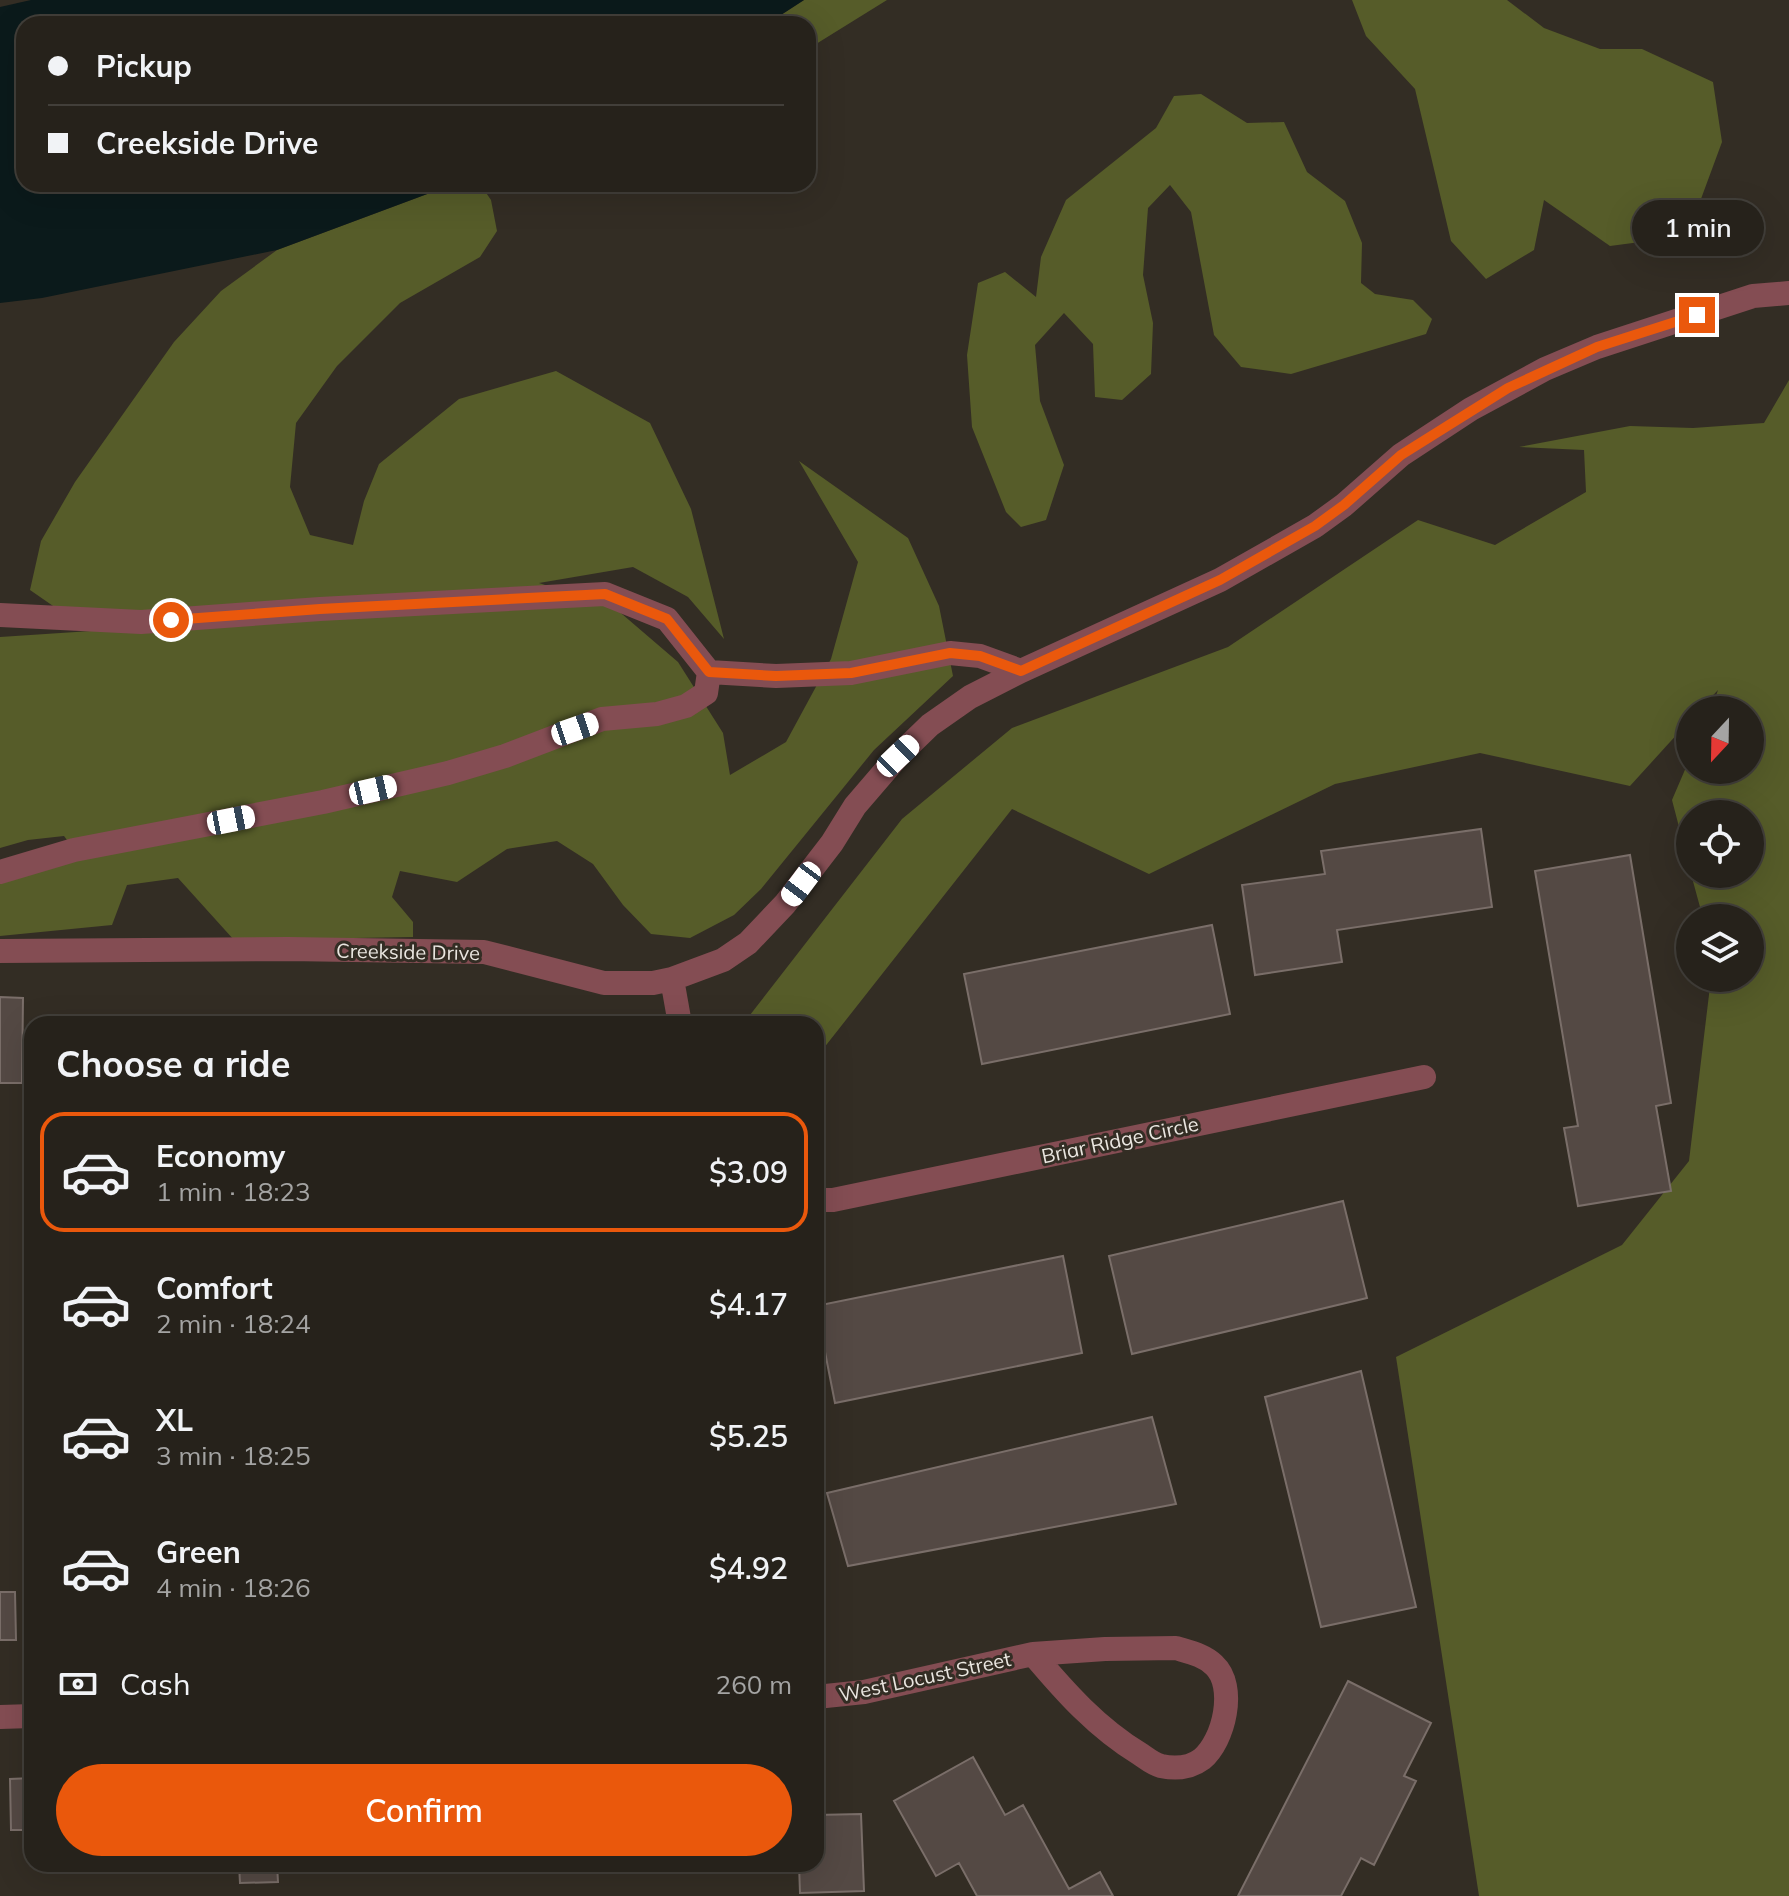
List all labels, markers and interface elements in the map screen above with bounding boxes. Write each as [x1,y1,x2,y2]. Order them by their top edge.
text: Pickup [96,47,192,85]
text: Creekside Drive [96,124,318,162]
callout: 1 min [1631,199,1763,255]
text: 1 min [1664,211,1732,244]
route end [1679,297,1715,333]
route start [153,602,189,638]
north arrow [1676,696,1764,784]
map controls [1676,696,1764,992]
car [548,710,602,748]
car [872,731,924,781]
car [347,773,399,807]
button: locate [1676,800,1764,888]
car [205,804,257,836]
car [777,858,825,910]
button: layers [1676,904,1764,992]
street label: Creekside Drive [336,938,480,965]
text: Choose a ride [56,1041,290,1086]
street label: Briar Ridge Circle [1039,1111,1201,1168]
icon: car [60,1136,132,1208]
text: Economy [156,1137,285,1175]
text: $3.09 [709,1153,788,1191]
text: 1 min · 18:23 [156,1175,311,1208]
icon: car [60,1268,132,1340]
text: Comfort [156,1269,273,1307]
text: $4.17 [709,1285,788,1323]
text: 2 min · 18:24 [156,1307,311,1340]
icon: car [60,1400,132,1472]
text: XL [156,1401,193,1439]
text: $5.25 [709,1417,788,1455]
text: 3 min · 18:25 [156,1439,311,1472]
icon: car [60,1532,132,1604]
text: Green [156,1533,241,1571]
text: $4.92 [709,1549,788,1587]
text: 4 min · 18:26 [156,1571,311,1604]
street label: West Locust Street [837,1646,1013,1707]
icon: cash [56,1662,100,1706]
text: Cash [120,1665,191,1703]
text: 260 m [716,1668,792,1701]
button: Confirm [56,1764,792,1856]

